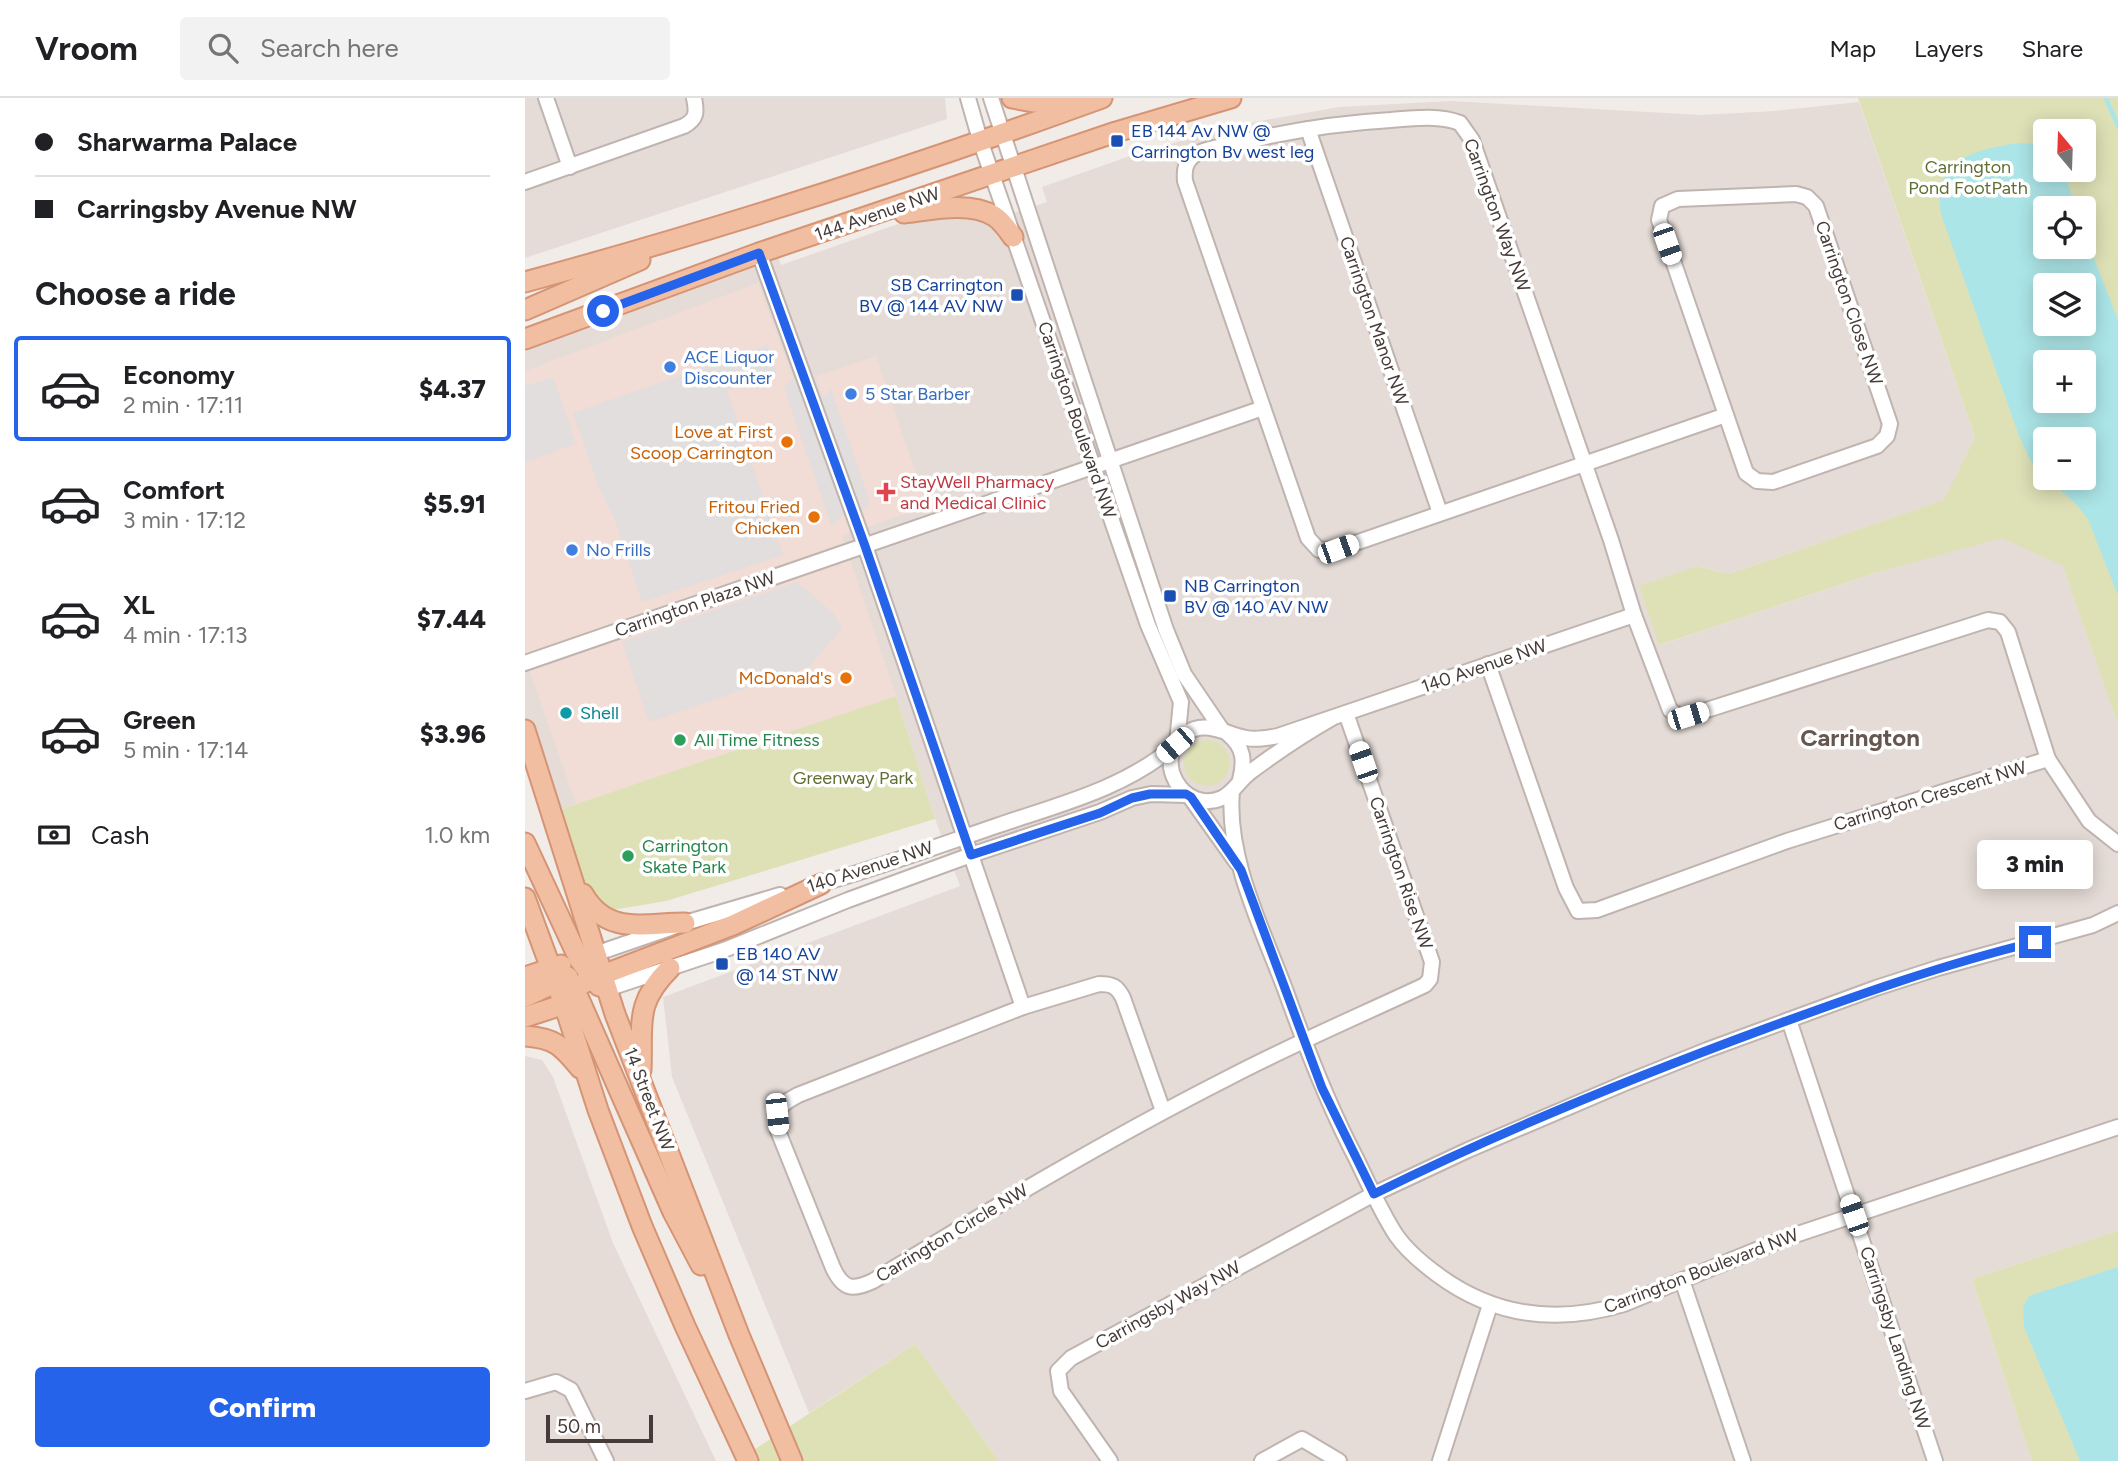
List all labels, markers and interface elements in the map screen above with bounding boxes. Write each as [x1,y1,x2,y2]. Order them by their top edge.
search box [180,17,670,80]
text: Vroom [35,29,138,68]
icon: search [204,29,242,67]
text: Search here [260,32,399,64]
text: Map [1829,34,1876,63]
text: Layers [1914,34,1983,63]
text: Share [2021,34,2083,63]
north arrow [2033,119,2097,182]
map controls [2033,119,2096,490]
place label: EB 144 Av NW @ Carrington Bv west leg [1131,120,1314,163]
text: Sharwarma Palace [77,126,297,158]
marker: EB 144 Av NW @ Carrington Bv west leg [1109,133,1125,149]
street label: Carrington Way NW [1459,135,1535,295]
park label: Carrington Pond FootPath [1908,156,2028,199]
street label: 144 Avenue NW [812,182,943,246]
text: Carringsby Avenue NW [77,193,357,225]
button: locate [2033,196,2096,259]
street label: Carrington Close NW [1811,218,1888,389]
car [1651,221,1684,267]
street label: Carrington Manor NW [1335,234,1414,409]
button: layers [2033,273,2096,336]
place label: SB Carrington BV @ 144 AV NW [859,274,1004,317]
text: Choose a ride [35,275,236,313]
marker: SB Carrington BV @ 144 AV NW [1009,287,1025,303]
route start [587,295,619,327]
street label: Carrington Boulevard NW [1033,319,1121,522]
place label: ACE Liquor Discounter [684,346,774,389]
button: + [2033,350,2096,413]
icon: car [39,357,102,420]
text: Economy [123,359,235,391]
marker: ACE Liquor Discounter [662,359,678,375]
text: $4.37 [419,373,486,405]
place label: 5 Star Barber [865,383,970,405]
marker: 5 Star Barber [843,386,859,402]
text: 2 min · 17:11 [123,391,243,419]
place label: Love at First Scoop Carrington [630,421,773,464]
button: − [2033,427,2096,490]
marker: Love at First Scoop Carrington [779,434,795,450]
place label: StayWell Pharmacy and Medical Clinic [900,471,1055,514]
icon: car [39,472,102,535]
text: Comfort [123,474,225,506]
marker: StayWell Pharmacy and Medical Clinic [878,484,894,500]
text: $5.91 [423,488,486,520]
place label: Fritou Fried Chicken [708,496,800,539]
text: 3 min · 17:12 [123,506,246,534]
marker: Fritou Fried Chicken [806,509,822,525]
car [1315,532,1362,566]
place label: No Frills [586,539,651,561]
marker: No Frills [564,542,580,558]
street label: Carrington Plaza NW [612,566,779,642]
place label: NB Carrington BV @ 140 AV NW [1184,575,1329,618]
icon: car [39,587,102,650]
marker: NB Carrington BV @ 140 AV NW [1162,588,1178,604]
text: XL [123,589,155,621]
text: $7.44 [417,603,486,635]
text: 4 min · 17:13 [123,621,248,649]
street label: 140 Avenue NW [1418,634,1550,698]
place label: McDonald's [738,667,832,689]
marker: McDonald's [838,670,854,686]
car [1665,700,1712,732]
icon: car [39,702,102,765]
place label: Shell [580,702,619,724]
text: Green [123,704,196,736]
marker: Shell [558,705,574,721]
text: $3.96 [420,718,486,750]
car [1153,723,1198,767]
district label: Carrington [1800,723,1920,752]
place label: All Time Fitness [694,729,820,751]
marker: All Time Fitness [672,732,688,748]
text: 5 min · 17:14 [123,736,248,764]
car [1347,739,1380,785]
street label: Carrington Crescent NW [1831,756,2030,836]
park label: Greenway Park [793,767,913,789]
street label: Carrington Rise NW [1365,794,1438,953]
icon: cash [35,816,73,854]
text: Cash [91,819,150,851]
text: 1.0 km [425,821,490,849]
place label: Carrington Skate Park [642,835,728,878]
street label: 140 Avenue NW [804,836,936,898]
callout: 3 min [1977,840,2093,890]
marker: Carrington Skate Park [620,848,636,864]
text: 3 min [2006,850,2064,878]
route end [2019,926,2051,958]
place label: EB 140 AV @ 14 ST NW [736,943,839,986]
marker: EB 140 AV @ 14 ST NW [714,956,730,972]
street label: 14 Street NW [619,1044,679,1155]
car [765,1092,790,1136]
street label: Carrington Circle NW [872,1179,1033,1287]
car [1838,1192,1871,1238]
street label: Carrington Boulevard NW [1601,1223,1802,1318]
street label: Carringsby Landing NW [1855,1244,1935,1433]
street label: Carringsby Way NW [1092,1256,1245,1354]
button: Confirm [35,1367,490,1447]
scale bar [546,1412,653,1444]
text: 50 m [557,1415,601,1438]

